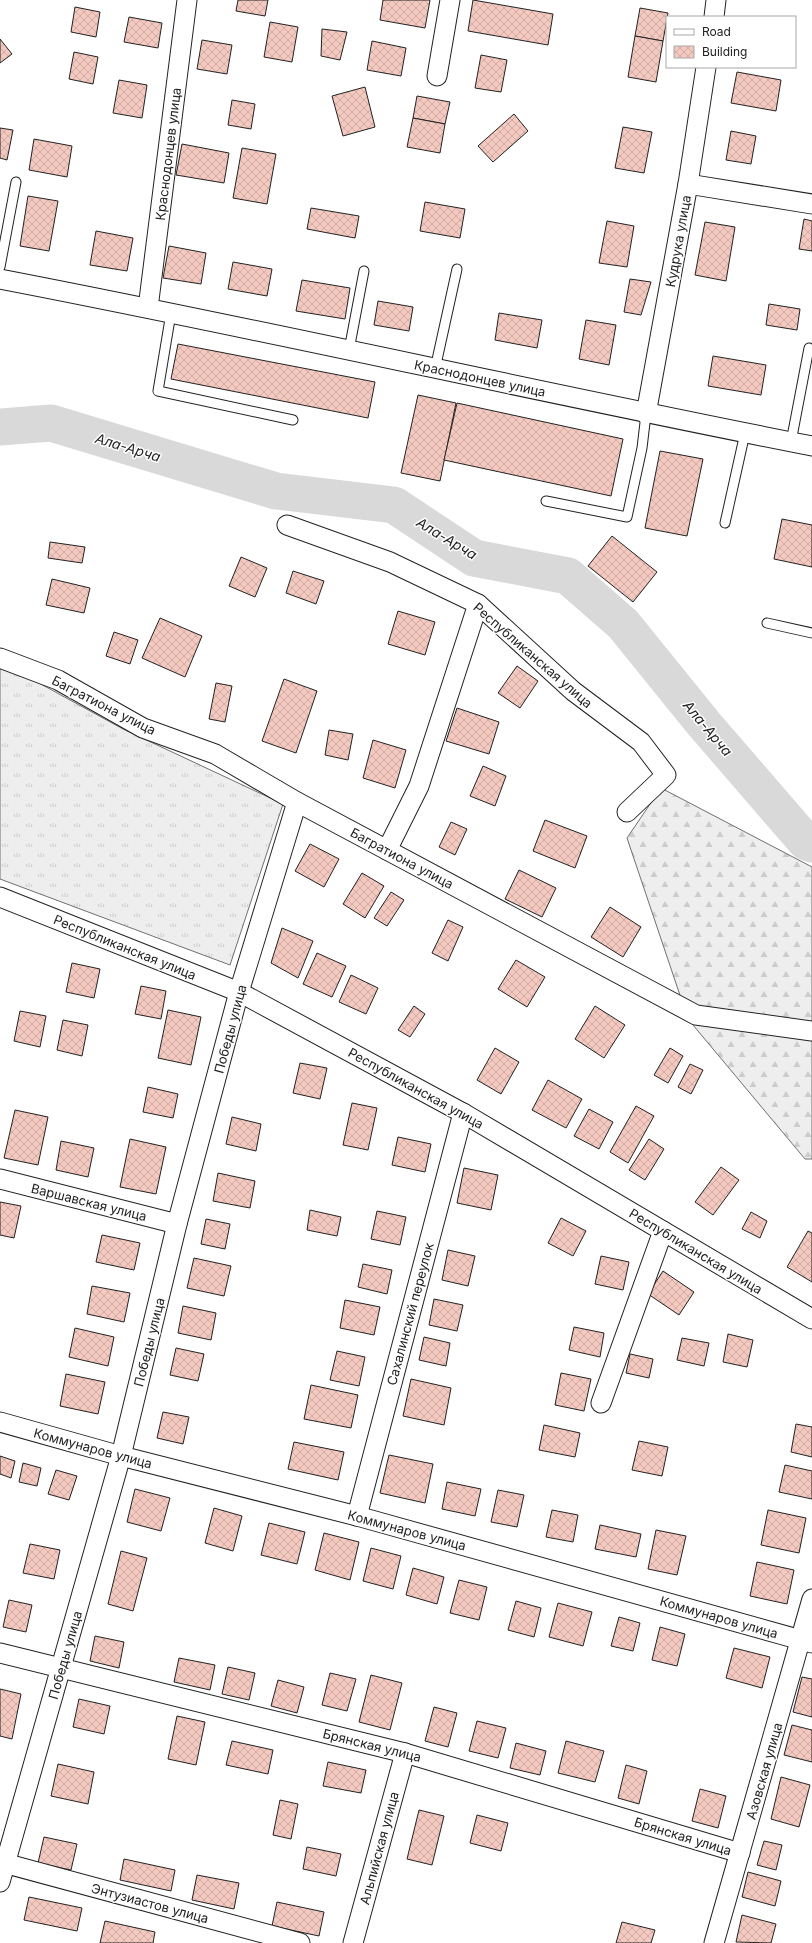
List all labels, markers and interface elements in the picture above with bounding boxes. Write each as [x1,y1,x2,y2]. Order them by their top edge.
legend [666,16,796,68]
text: Road [702,24,731,39]
text: Building [702,44,747,59]
street label: Краснодонцев улица [152,87,184,221]
street label: Кудрука улица [662,194,694,288]
street label: Краснодонцев улица [413,356,547,400]
water label: Ала-Арча [92,429,163,465]
water label: Ала-Арча [413,513,481,563]
street label: Республиканская улица [470,599,596,711]
street label: Багратиона улица [49,672,159,738]
water label: Ала-Арча [679,696,736,760]
street label: Багратиона улица [348,824,456,892]
street label: Республиканская улица [51,911,199,983]
street label: Победы улица [210,983,250,1075]
street label: Республиканская улица [345,1044,487,1132]
street label: Варшавская улица [29,1180,149,1224]
street label: Республиканская улица [627,1205,765,1297]
street label: Сахалинский переулок [383,1241,437,1387]
street label: Победы улица [130,1296,168,1388]
street label: Коммунаров улица [32,1424,154,1472]
street label: Коммунаров улица [346,1506,468,1554]
street label: Коммунаров улица [658,1592,780,1642]
street label: Победы улица [45,1609,85,1701]
street label: Азовская улица [743,1721,785,1821]
street label: Брянская улица [321,1725,423,1765]
street label: Альпийская улица [356,1790,402,1906]
street label: Брянская улица [632,1814,734,1858]
street label: Энтузиастов улица [90,1880,210,1926]

